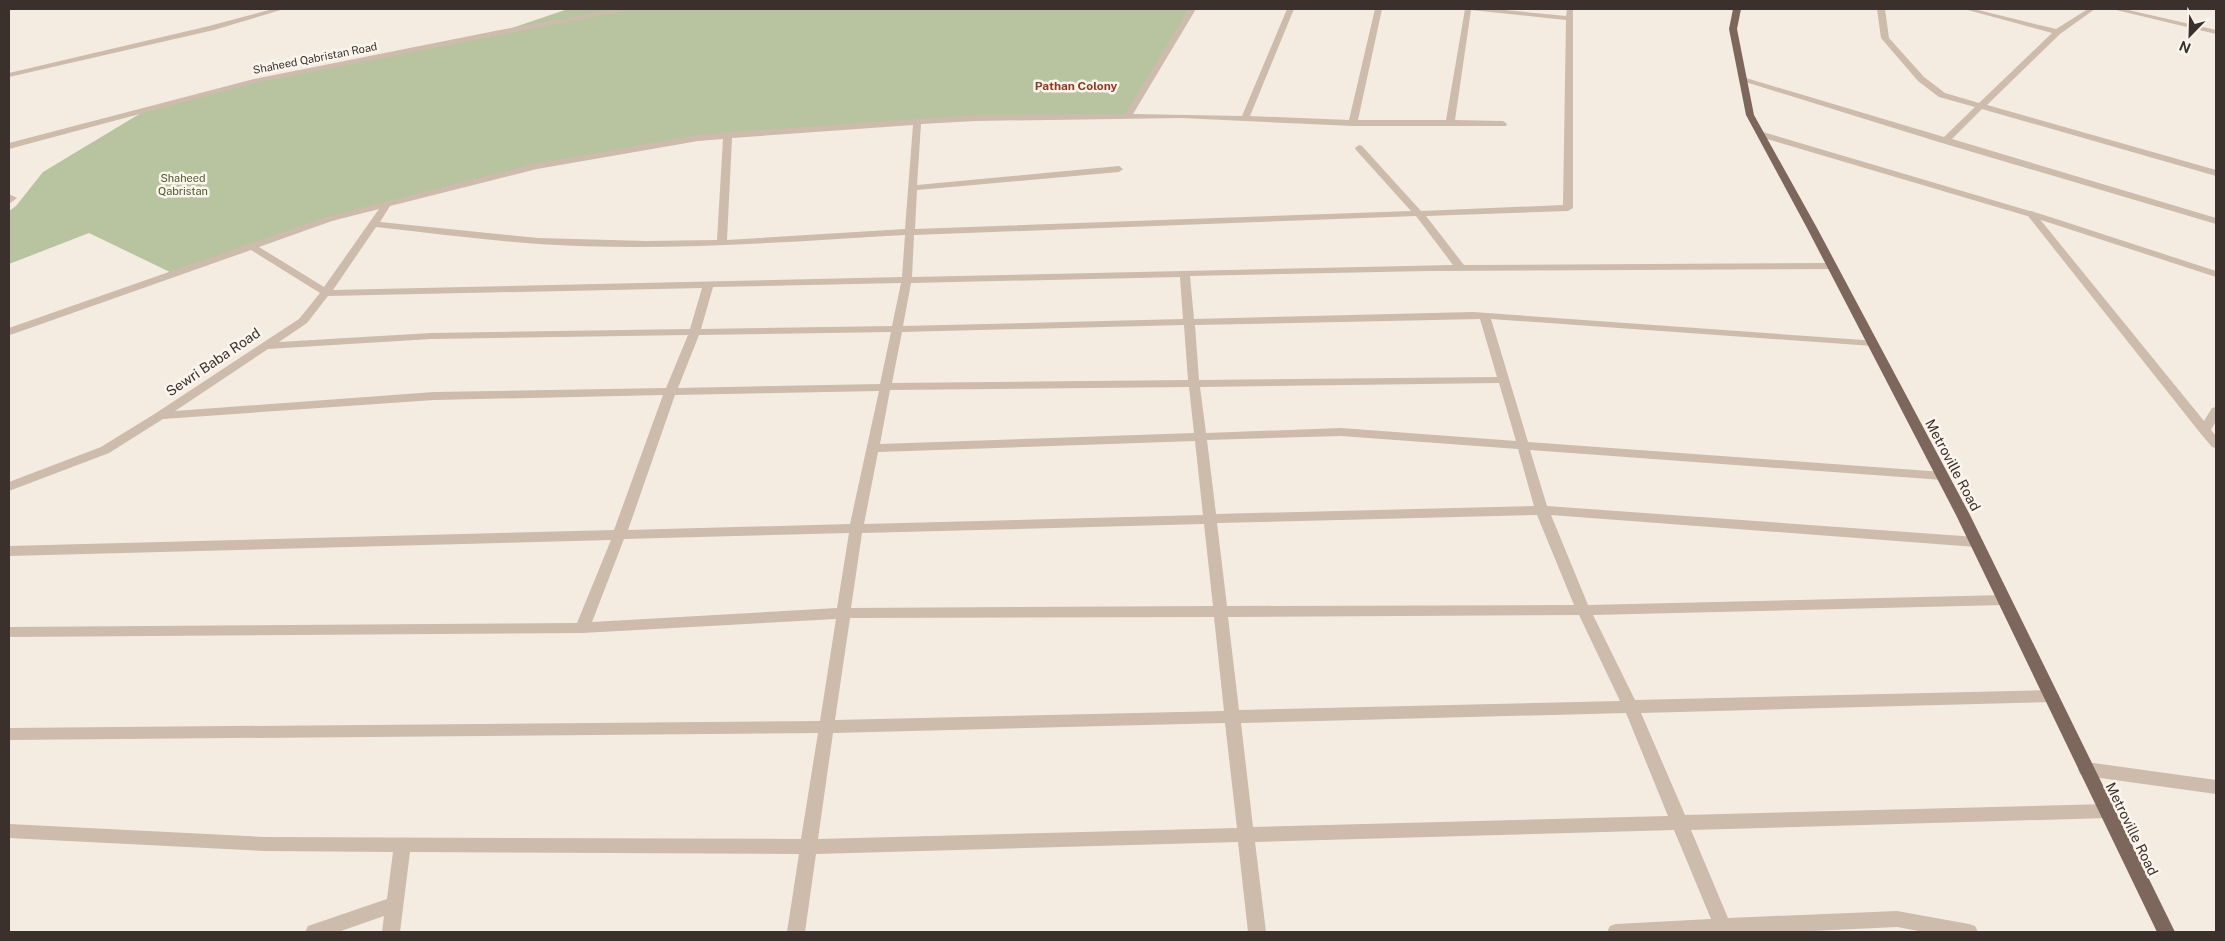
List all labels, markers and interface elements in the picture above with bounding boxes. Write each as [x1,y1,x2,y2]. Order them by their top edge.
north arrow [2165,10,2215,60]
text: N [2177,37,2193,56]
street label: Shaheed Qabristan Road [252,40,378,76]
district label: Pathan Colony [1035,79,1118,93]
park label: Shaheed Qabristan [158,172,208,197]
street label: Sewri Baba Road [163,325,263,399]
street label: Metroville Road [1922,416,1984,514]
street label: Metroville Road [2103,780,2161,878]

